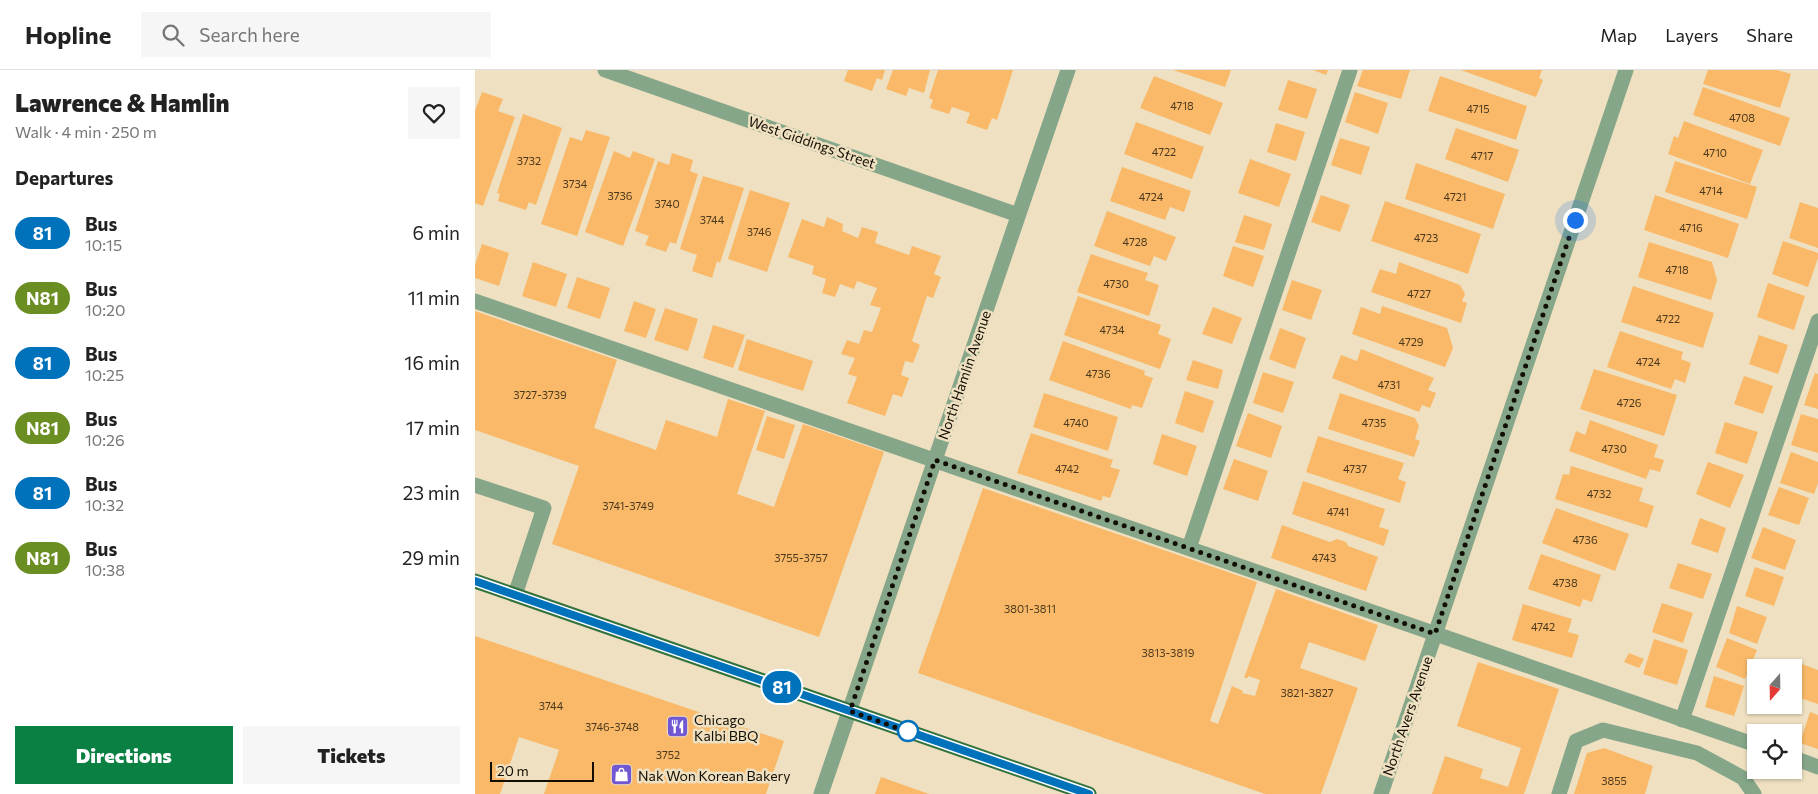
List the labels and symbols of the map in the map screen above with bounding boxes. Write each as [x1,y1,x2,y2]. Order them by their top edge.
house number: 4718 [1170,99,1194,112]
house number: 4715 [1466,102,1490,115]
house number: 4708 [1729,111,1755,124]
street label: West Giddings Street [746,112,878,172]
house number: 4722 [1152,145,1176,158]
house number: 4710 [1703,146,1727,159]
house number: 4717 [1471,149,1494,162]
house number: 3732 [517,154,541,167]
house number: 3734 [563,177,588,190]
house number: 4714 [1699,184,1723,197]
house number: 3736 [608,189,633,202]
house number: 4724 [1139,190,1164,203]
house number: 4721 [1444,190,1467,203]
house number: 3740 [654,197,680,210]
your location [1563,208,1588,233]
house number: 3744 [700,213,725,226]
house number: 4716 [1679,221,1703,234]
house number: 3746 [747,225,772,238]
house number: 4723 [1414,231,1438,244]
house number: 4728 [1123,235,1148,248]
house number: 4718 [1665,263,1689,276]
house number: 4730 [1103,277,1129,290]
house number: 4727 [1407,287,1431,300]
street label: North Hamlin Avenue [934,308,994,442]
house number: 4722 [1656,312,1680,325]
house number: 4734 [1099,323,1125,336]
house number: 4729 [1399,335,1424,348]
house number: 4724 [1636,355,1661,368]
house number: 4736 [1085,367,1111,380]
house number: 4731 [1377,378,1401,391]
house number: 3727-3739 [513,388,567,401]
house number: 4726 [1617,396,1642,409]
house number: 4740 [1063,416,1089,429]
house number: 4735 [1362,416,1386,429]
house number: 4730 [1601,442,1627,455]
house number: 4742 [1055,462,1079,475]
house number: 4737 [1343,462,1367,475]
house number: 4732 [1587,487,1611,500]
house number: 3741-3749 [602,499,654,512]
house number: 4741 [1327,505,1349,518]
house number: 4736 [1572,533,1598,546]
house number: 3755-3757 [774,551,828,564]
house number: 4743 [1312,551,1336,564]
house number: 4738 [1552,576,1578,589]
house number: 3801-3811 [1004,602,1056,615]
house number: 4742 [1531,620,1555,633]
house number: 3813-3819 [1142,646,1195,659]
street label: North Avers Avenue [1379,654,1435,778]
north arrow [1747,659,1803,714]
line badge: 81 [759,671,805,703]
house number: 3821-3827 [1280,686,1334,699]
house number: 3744 [539,699,564,712]
place label: Chicago Kalbi BBQ [694,711,758,744]
restaurant icon: Chicago Kalbi BBQ [666,715,690,739]
house number: 3746-3748 [585,720,639,733]
unlabelled marker [897,720,919,742]
house number: 3752 [656,748,680,761]
scale bar [490,759,594,782]
shop icon: Nak Won Korean Bakery [610,763,634,787]
place label: Nak Won Korean Bakery [638,767,790,784]
house number: 3855 [1601,774,1627,787]

